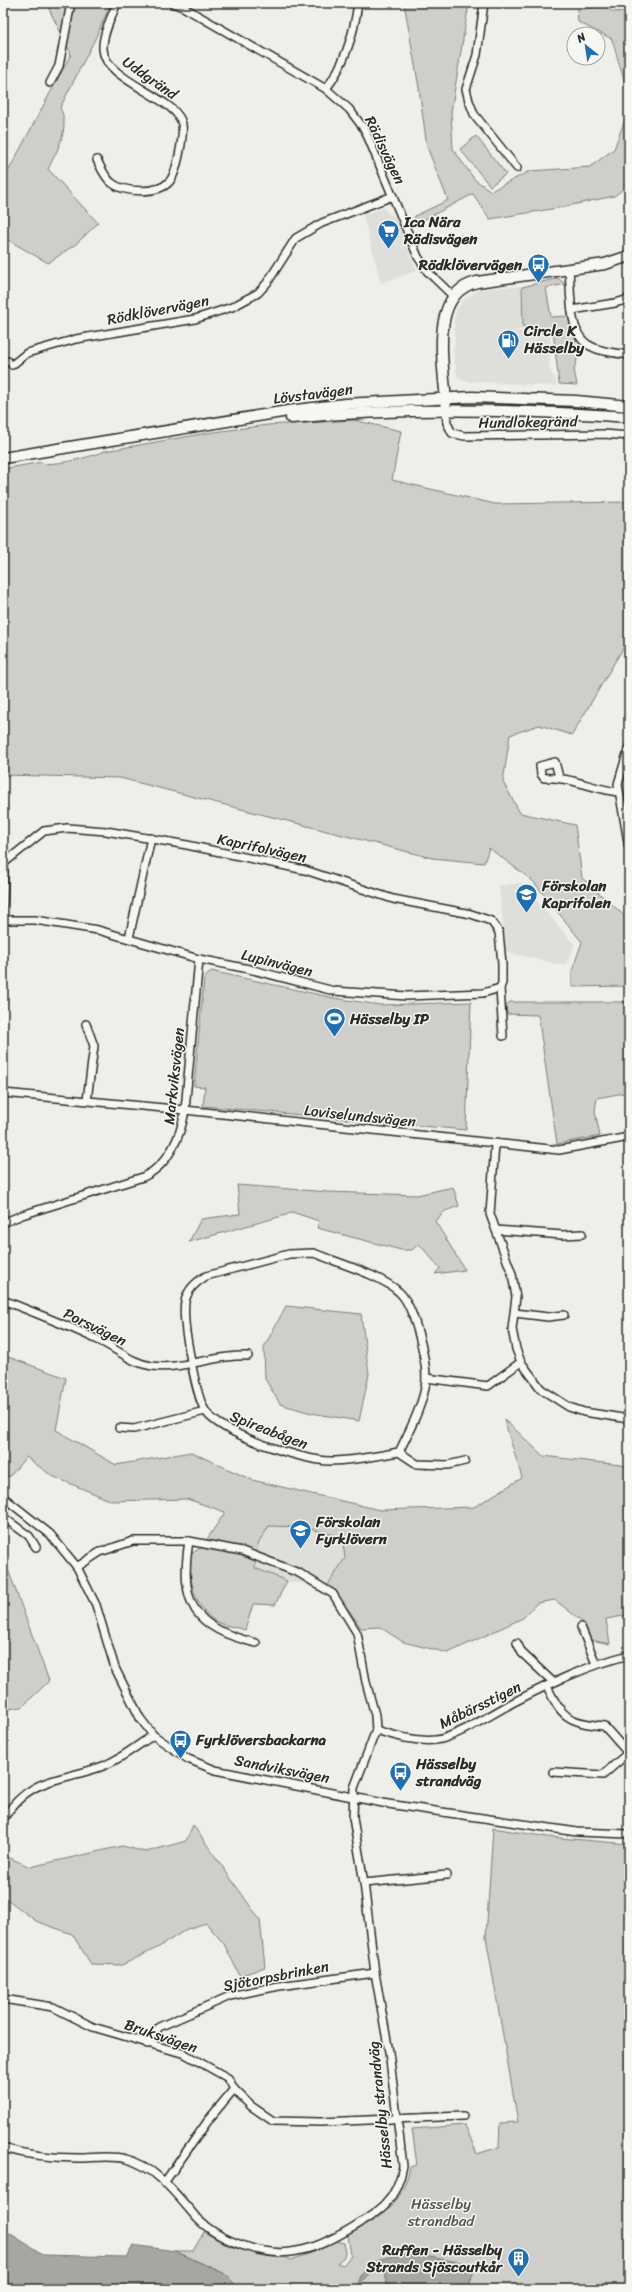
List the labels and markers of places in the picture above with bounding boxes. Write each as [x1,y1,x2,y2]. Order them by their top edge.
place label: Ica Nära Rädisvägen [403,209,478,252]
supermarket icon: Ica Nära Rädisvägen [376,218,402,251]
place label: Rödklövervägen [418,252,523,278]
bus stop icon: Rödklövervägen [525,252,551,285]
place label: Circle K Hässelby [523,318,585,361]
fuel station icon: Circle K Hässelby [496,327,522,360]
place label: Förskolan Kaprifolen [541,873,612,916]
school or university icon: Förskolan Kaprifolen [513,882,539,915]
sports icon: Hässelby IP [321,1006,347,1039]
place label: Hässelby IP [349,1006,430,1032]
place label: Förskolan Fyrklövern [315,1509,388,1552]
school or university icon: Förskolan Fyrklövern [287,1518,313,1551]
bus stop icon: Fyrklöversbackarna [168,1727,194,1760]
place label: Fyrklöversbackarna [195,1727,327,1753]
place label: Hässelby strandväg [415,1751,482,1794]
bus stop icon: Hässelby strandväg [387,1760,413,1793]
place label: Ruffen - Hässelby Strands Sjöscoutkår [365,2237,504,2280]
building icon: Ruffen - Hässelby Strands Sjöscoutkår [505,2246,531,2279]

